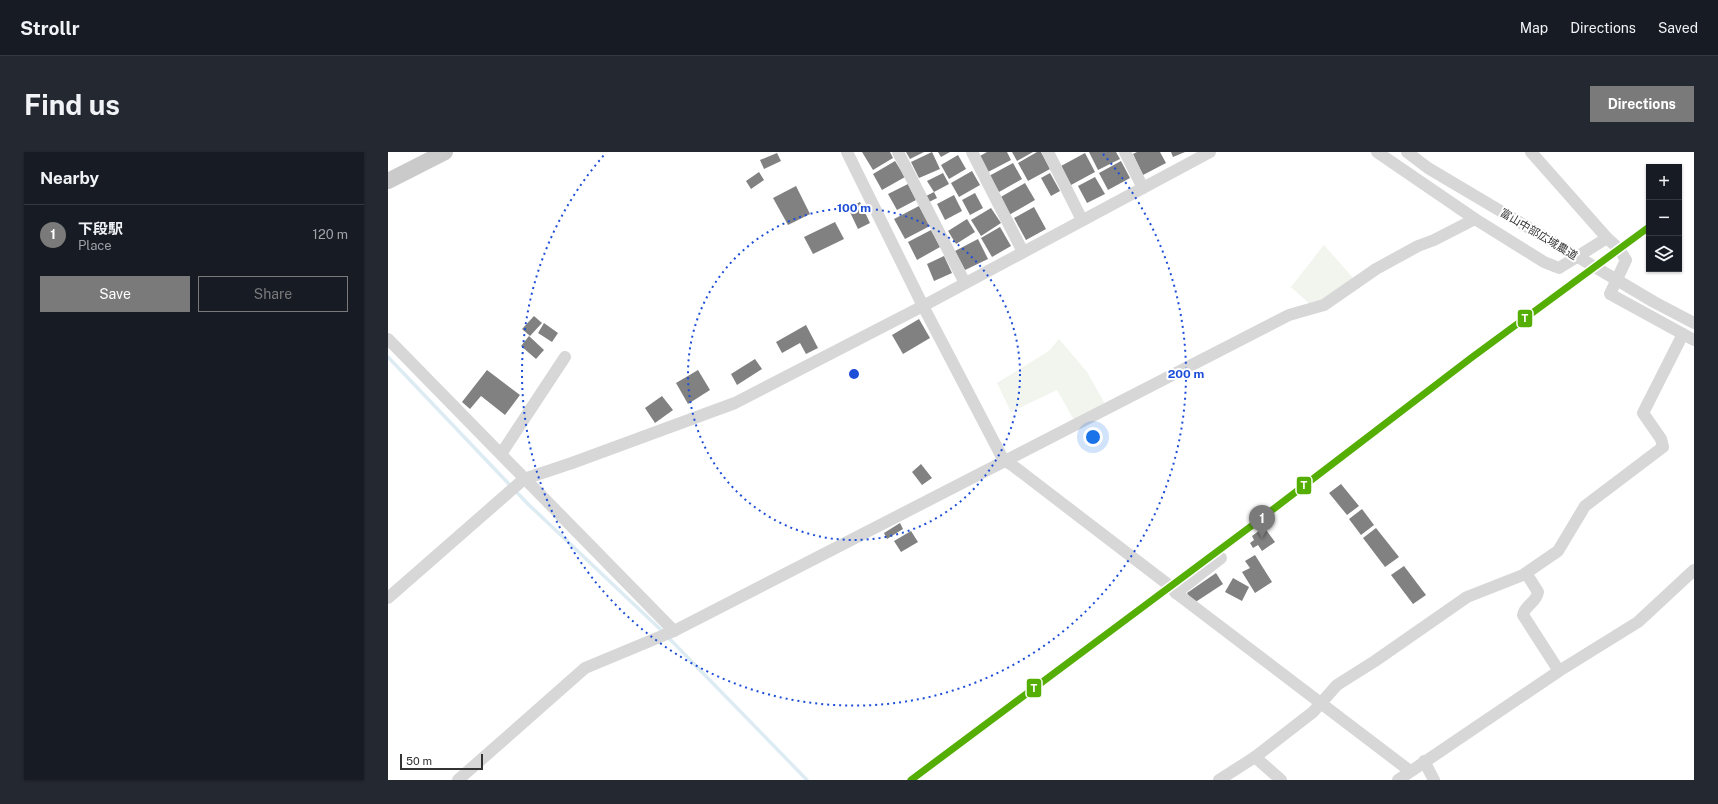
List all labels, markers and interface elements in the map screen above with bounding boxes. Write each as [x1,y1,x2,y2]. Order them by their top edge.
text: Strollr [20,17,79,39]
text: Map [1520,20,1548,36]
text: Directions [1570,20,1636,36]
text: Saved [1658,20,1698,36]
button: Directions [1590,86,1694,122]
text: Find us [24,88,120,121]
map controls [1646,164,1682,272]
button: + [1646,164,1682,200]
text: Nearby [40,168,99,188]
button: − [1646,200,1682,236]
text: 100 m [837,201,871,215]
street label: 富山中部広域農道 [1498,206,1580,262]
text: 下段駅 [78,220,123,237]
text: 1 [50,227,56,242]
text: 120 m [313,227,348,242]
button: layers [1646,236,1682,272]
text: Place [78,238,112,253]
button: Save [40,276,190,312]
button: Share [198,276,348,312]
line badge: T [1517,309,1533,328]
text: T [1522,312,1529,324]
centre of rings [847,367,861,381]
text: 200 m [1168,367,1204,381]
your location [1083,427,1103,447]
line badge: T [1296,476,1312,495]
text: T [1301,479,1308,491]
pin: 1 [1249,505,1275,538]
line badge: T [1026,678,1042,698]
text: T [1031,682,1038,694]
scale bar [400,752,483,771]
text: 50 m [406,755,432,767]

